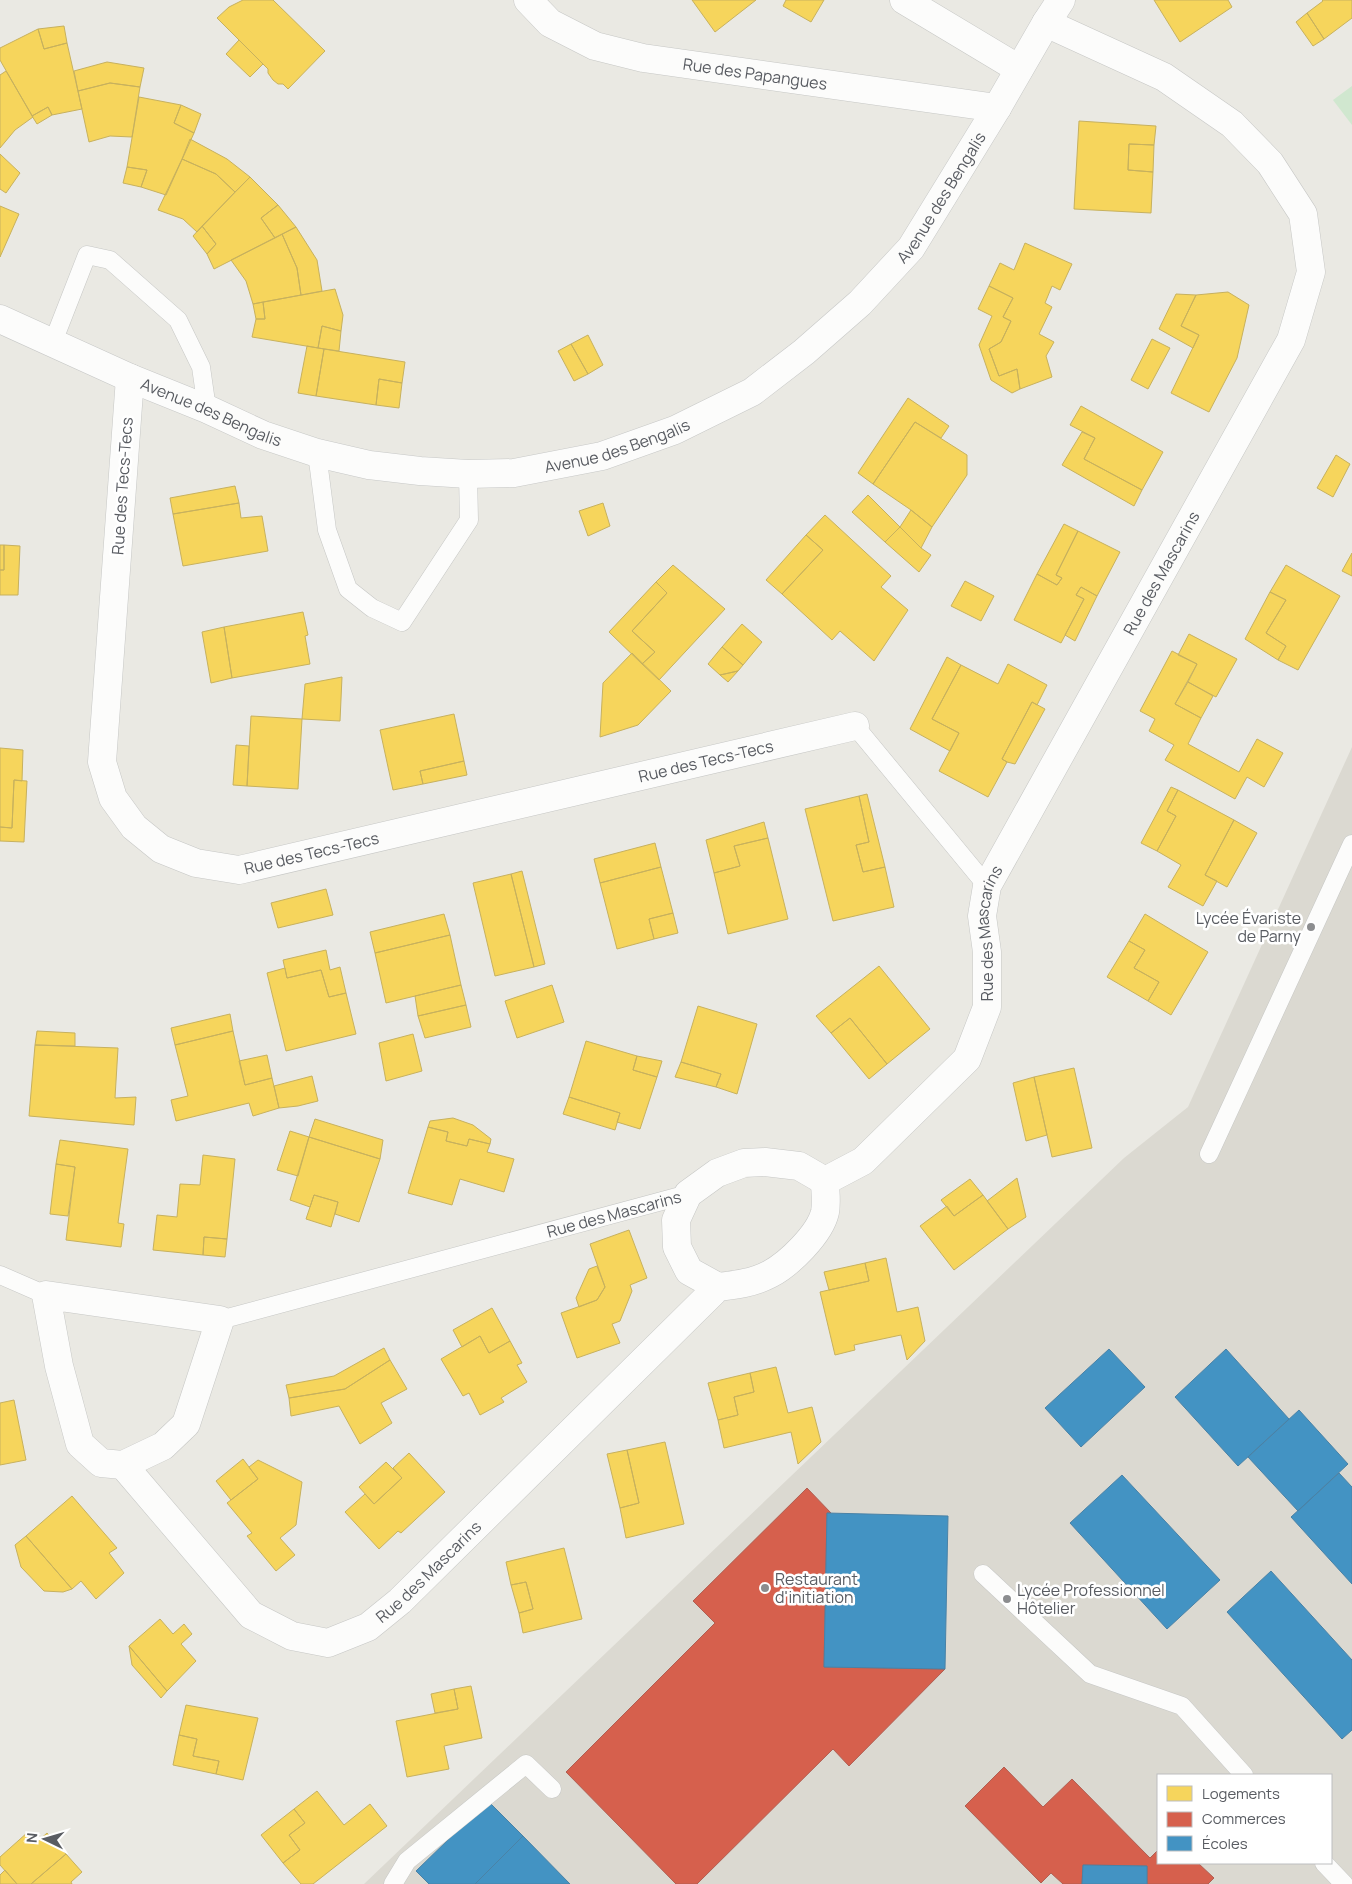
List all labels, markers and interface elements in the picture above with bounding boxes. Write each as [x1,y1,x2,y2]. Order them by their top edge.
street label: Rue des Papangues [681,53,829,95]
street label: Avenue des Bengalis [891,128,991,268]
street label: Avenue des Bengalis [138,373,285,451]
street label: Avenue des Bengalis [542,413,694,478]
street label: Rue des Tecs-Tecs [106,417,138,555]
street label: Rue des Mascarins [1118,507,1205,639]
street label: Rue des Tecs-Tecs [636,734,775,787]
street label: Rue des Tecs-Tecs [242,827,381,879]
street label: Rue des Mascarins [971,861,1008,1001]
place label: Lycée Évariste de Parny [1196,907,1302,947]
marker: Lycée Évariste de Parny [1305,921,1317,933]
street label: Rue des Mascarins [544,1185,684,1243]
street label: Rue des Mascarins [371,1516,486,1628]
place label: Restaurant d'initiation [775,1568,858,1608]
place label: Lycée Professionnel Hôtelier [1017,1579,1165,1619]
marker: Restaurant d'initiation [759,1582,771,1594]
marker: Lycée Professionnel Hôtelier [1001,1593,1013,1605]
legend [1157,1774,1332,1864]
text: Logements [1202,1783,1280,1804]
text: Commerces [1202,1808,1286,1829]
north arrow [20,1814,70,1864]
text: N [22,1832,41,1844]
text: Écoles [1202,1833,1248,1854]

